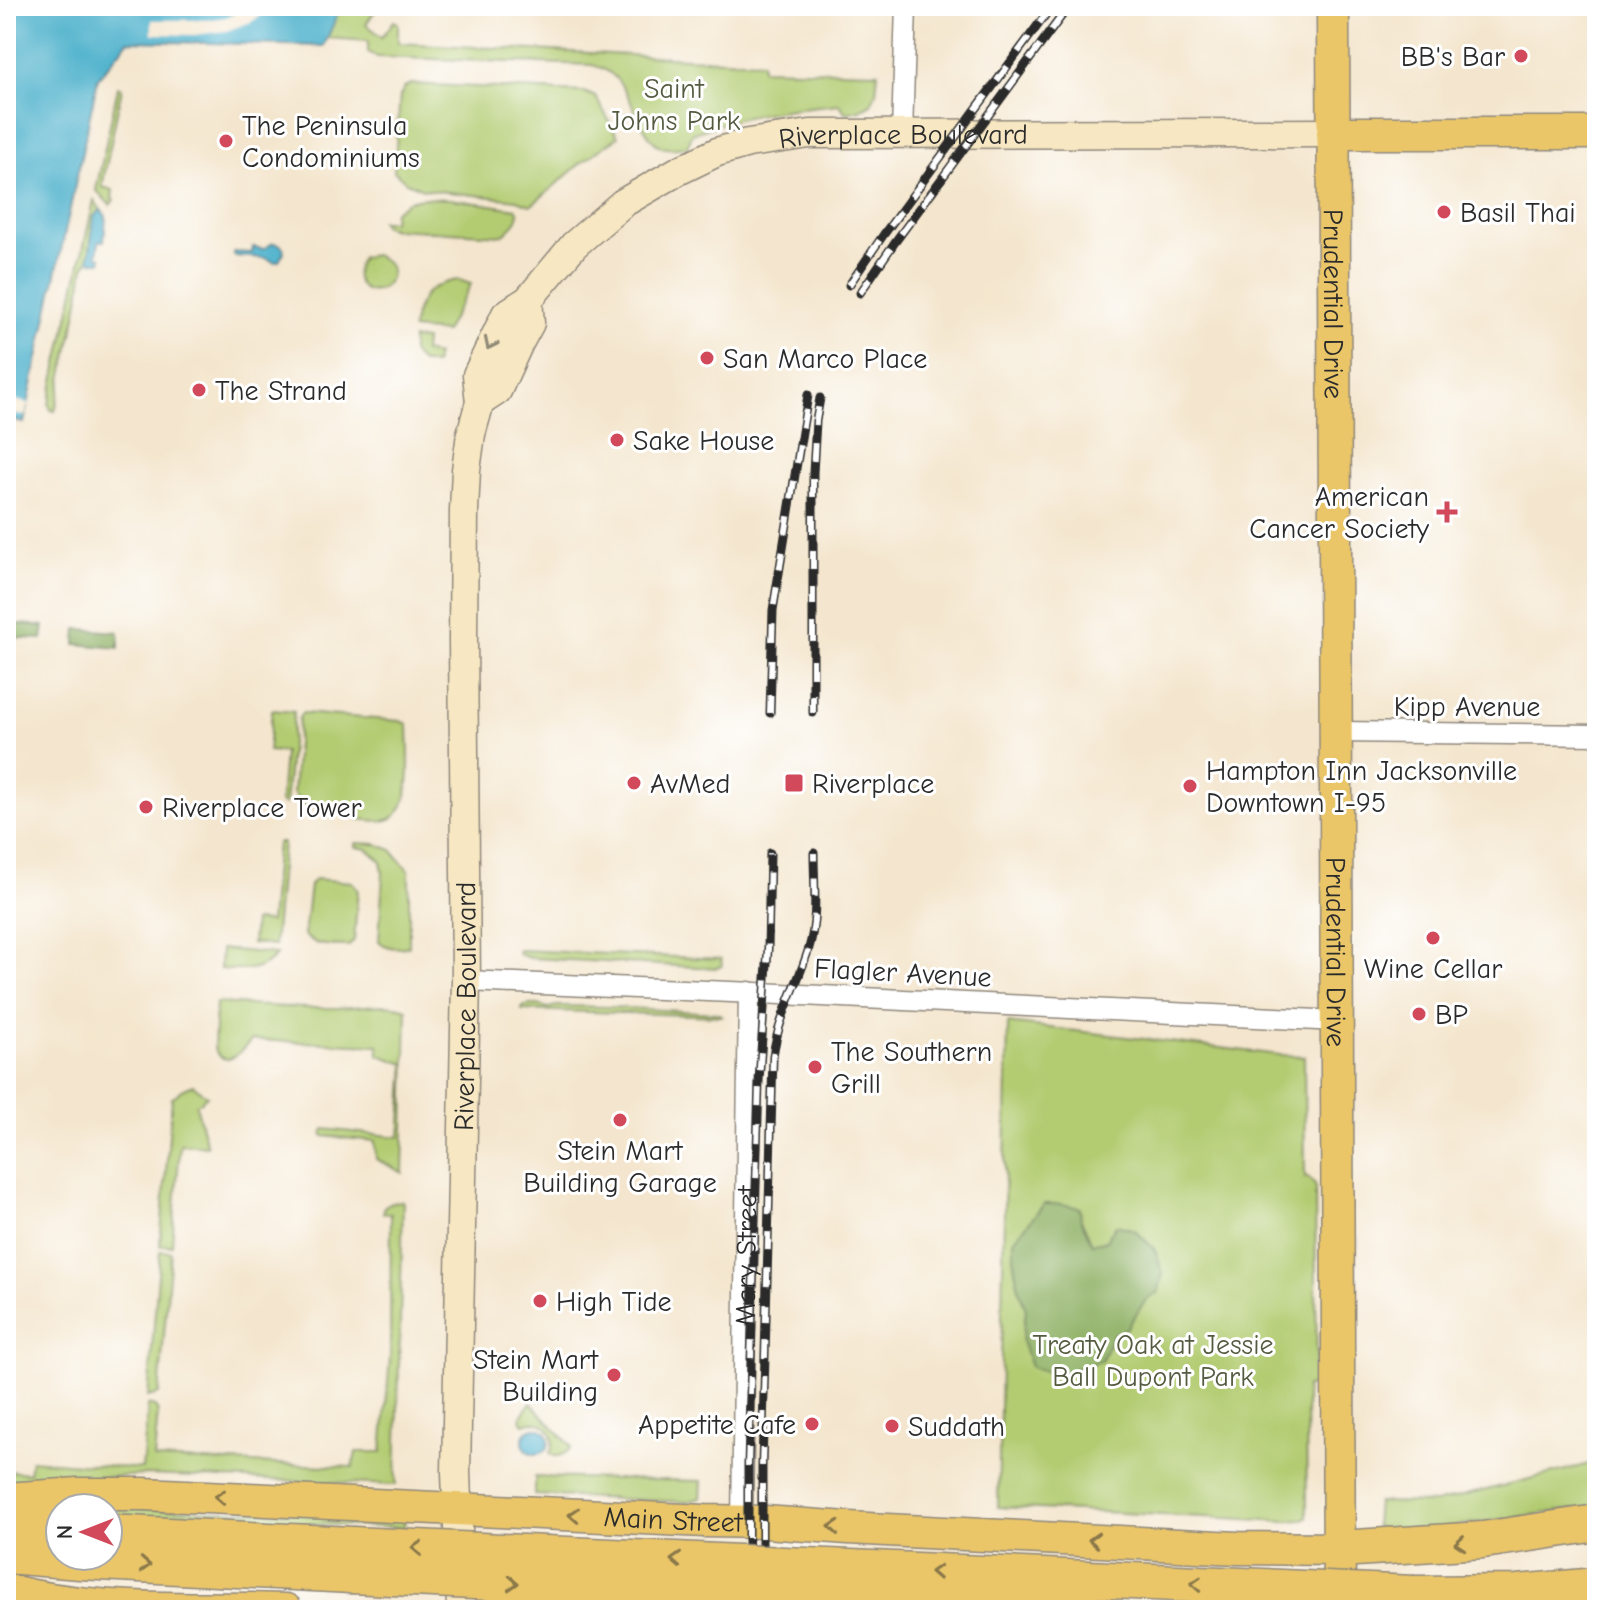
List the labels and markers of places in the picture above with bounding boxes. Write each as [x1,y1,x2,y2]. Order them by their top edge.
place label: BB's Bar [1401,41,1505,73]
marker: BB's Bar [1512,47,1530,65]
place label: The Peninsula Condominiums [242,110,420,174]
marker: The Peninsula Condominiums [217,132,235,150]
place label: Basil Thai [1460,197,1576,229]
marker: Basil Thai [1435,203,1453,221]
place label: San Marco Place [723,343,927,375]
marker: San Marco Place [698,349,716,367]
place label: The Strand [215,375,347,407]
marker: The Strand [190,381,208,399]
place label: Sake House [633,425,774,457]
marker: Sake House [608,431,626,449]
place label: American Cancer Society [1249,481,1429,545]
marker: American Cancer Society [1436,501,1458,523]
place label: Hampton Inn Jacksonville Downtown I-95 [1206,755,1517,819]
place label: AvMed [650,768,730,800]
place label: Riverplace [812,768,934,800]
marker: Riverplace [783,772,805,794]
marker: AvMed [625,774,643,792]
marker: Hampton Inn Jacksonville Downtown I-95 [1181,777,1199,795]
place label: Riverplace Tower [162,792,362,824]
marker: Riverplace Tower [137,798,155,816]
marker: Wine Cellar [1424,929,1442,947]
place label: Wine Cellar [1364,953,1502,985]
place label: BP [1435,999,1468,1031]
marker: BP [1410,1005,1428,1023]
place label: The Southern Grill [831,1036,992,1100]
marker: The Southern Grill [806,1058,824,1076]
marker: Stein Mart Building Garage [611,1111,629,1129]
place label: Stein Mart Building Garage [523,1135,717,1199]
place label: High Tide [556,1286,672,1318]
marker: High Tide [531,1292,549,1310]
place label: Stein Mart Building [473,1344,599,1408]
marker: Stein Mart Building [605,1366,623,1384]
place label: Appetite Cafe [638,1409,796,1441]
place label: Suddath [908,1411,1005,1443]
marker: Appetite Cafe [803,1415,821,1433]
marker: Suddath [883,1417,901,1435]

